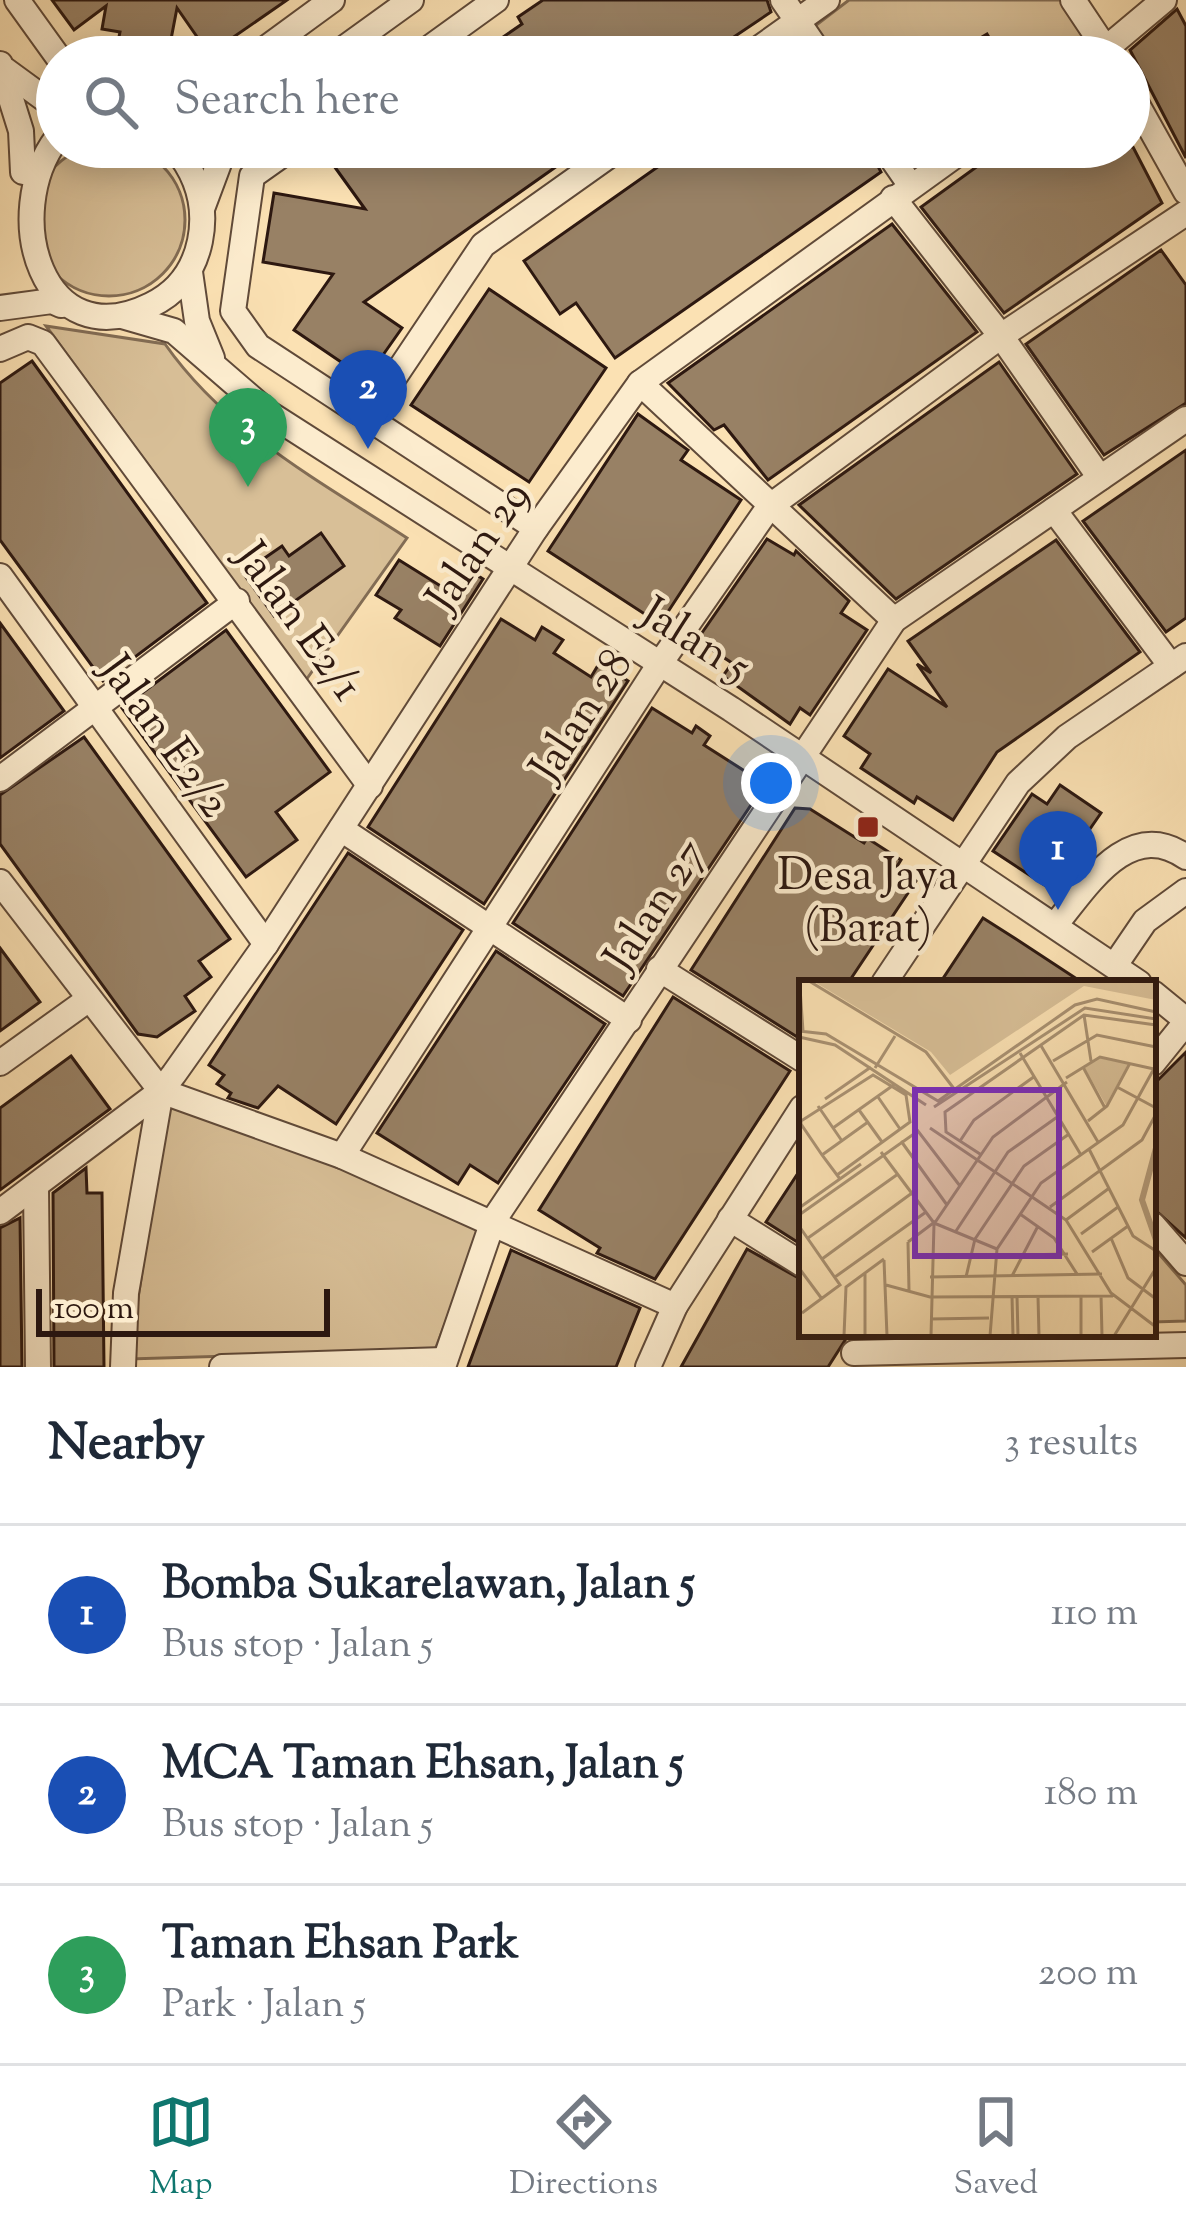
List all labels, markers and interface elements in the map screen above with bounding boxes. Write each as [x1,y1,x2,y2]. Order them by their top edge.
search box [36,36,1150,168]
icon: search [78,69,144,135]
text: Search here [174,70,400,135]
pin: 2 [329,350,407,449]
pin: 3 [209,388,287,487]
street label: Jalan 29 [411,469,548,629]
street label: Jalan E2/1 [215,528,376,716]
street label: Jalan 5 [624,582,762,702]
street label: Jalan 28 [515,638,651,799]
street label: Jalan E2/2 [79,641,244,833]
your location [741,753,801,813]
pin: 1 [1019,811,1097,910]
marker: Desa Jaya (Barat) [855,814,881,840]
street label: Jalan 27 [589,828,725,989]
place label: Desa Jaya (Barat) [778,846,958,963]
inset map [799,980,1156,1337]
scale bar [36,1283,330,1336]
text: 100 m [54,1286,134,1334]
text: Nearby [48,1409,205,1482]
text: 3 results [1004,1417,1138,1473]
text: Bomba Sukarelawan, Jalan 5 [162,1554,695,1619]
text: 1 [80,1587,94,1643]
text: 110 m [1051,1587,1138,1643]
text: Bus stop · Jalan 5 [162,1619,433,1675]
text: MCA Taman Ehsan, Jalan 5 [162,1734,684,1799]
text: 2 [78,1767,96,1823]
text: 180 m [1044,1767,1138,1823]
text: Bus stop · Jalan 5 [162,1799,433,1855]
text: Taman Ehsan Park [162,1914,519,1979]
text: 3 [79,1947,95,2003]
text: 200 m [1038,1947,1138,2003]
text: Park · Jalan 5 [162,1979,366,2035]
tab: Map [148,2089,214,2209]
tab: Directions [509,2089,658,2209]
tab: Saved [954,2089,1038,2209]

